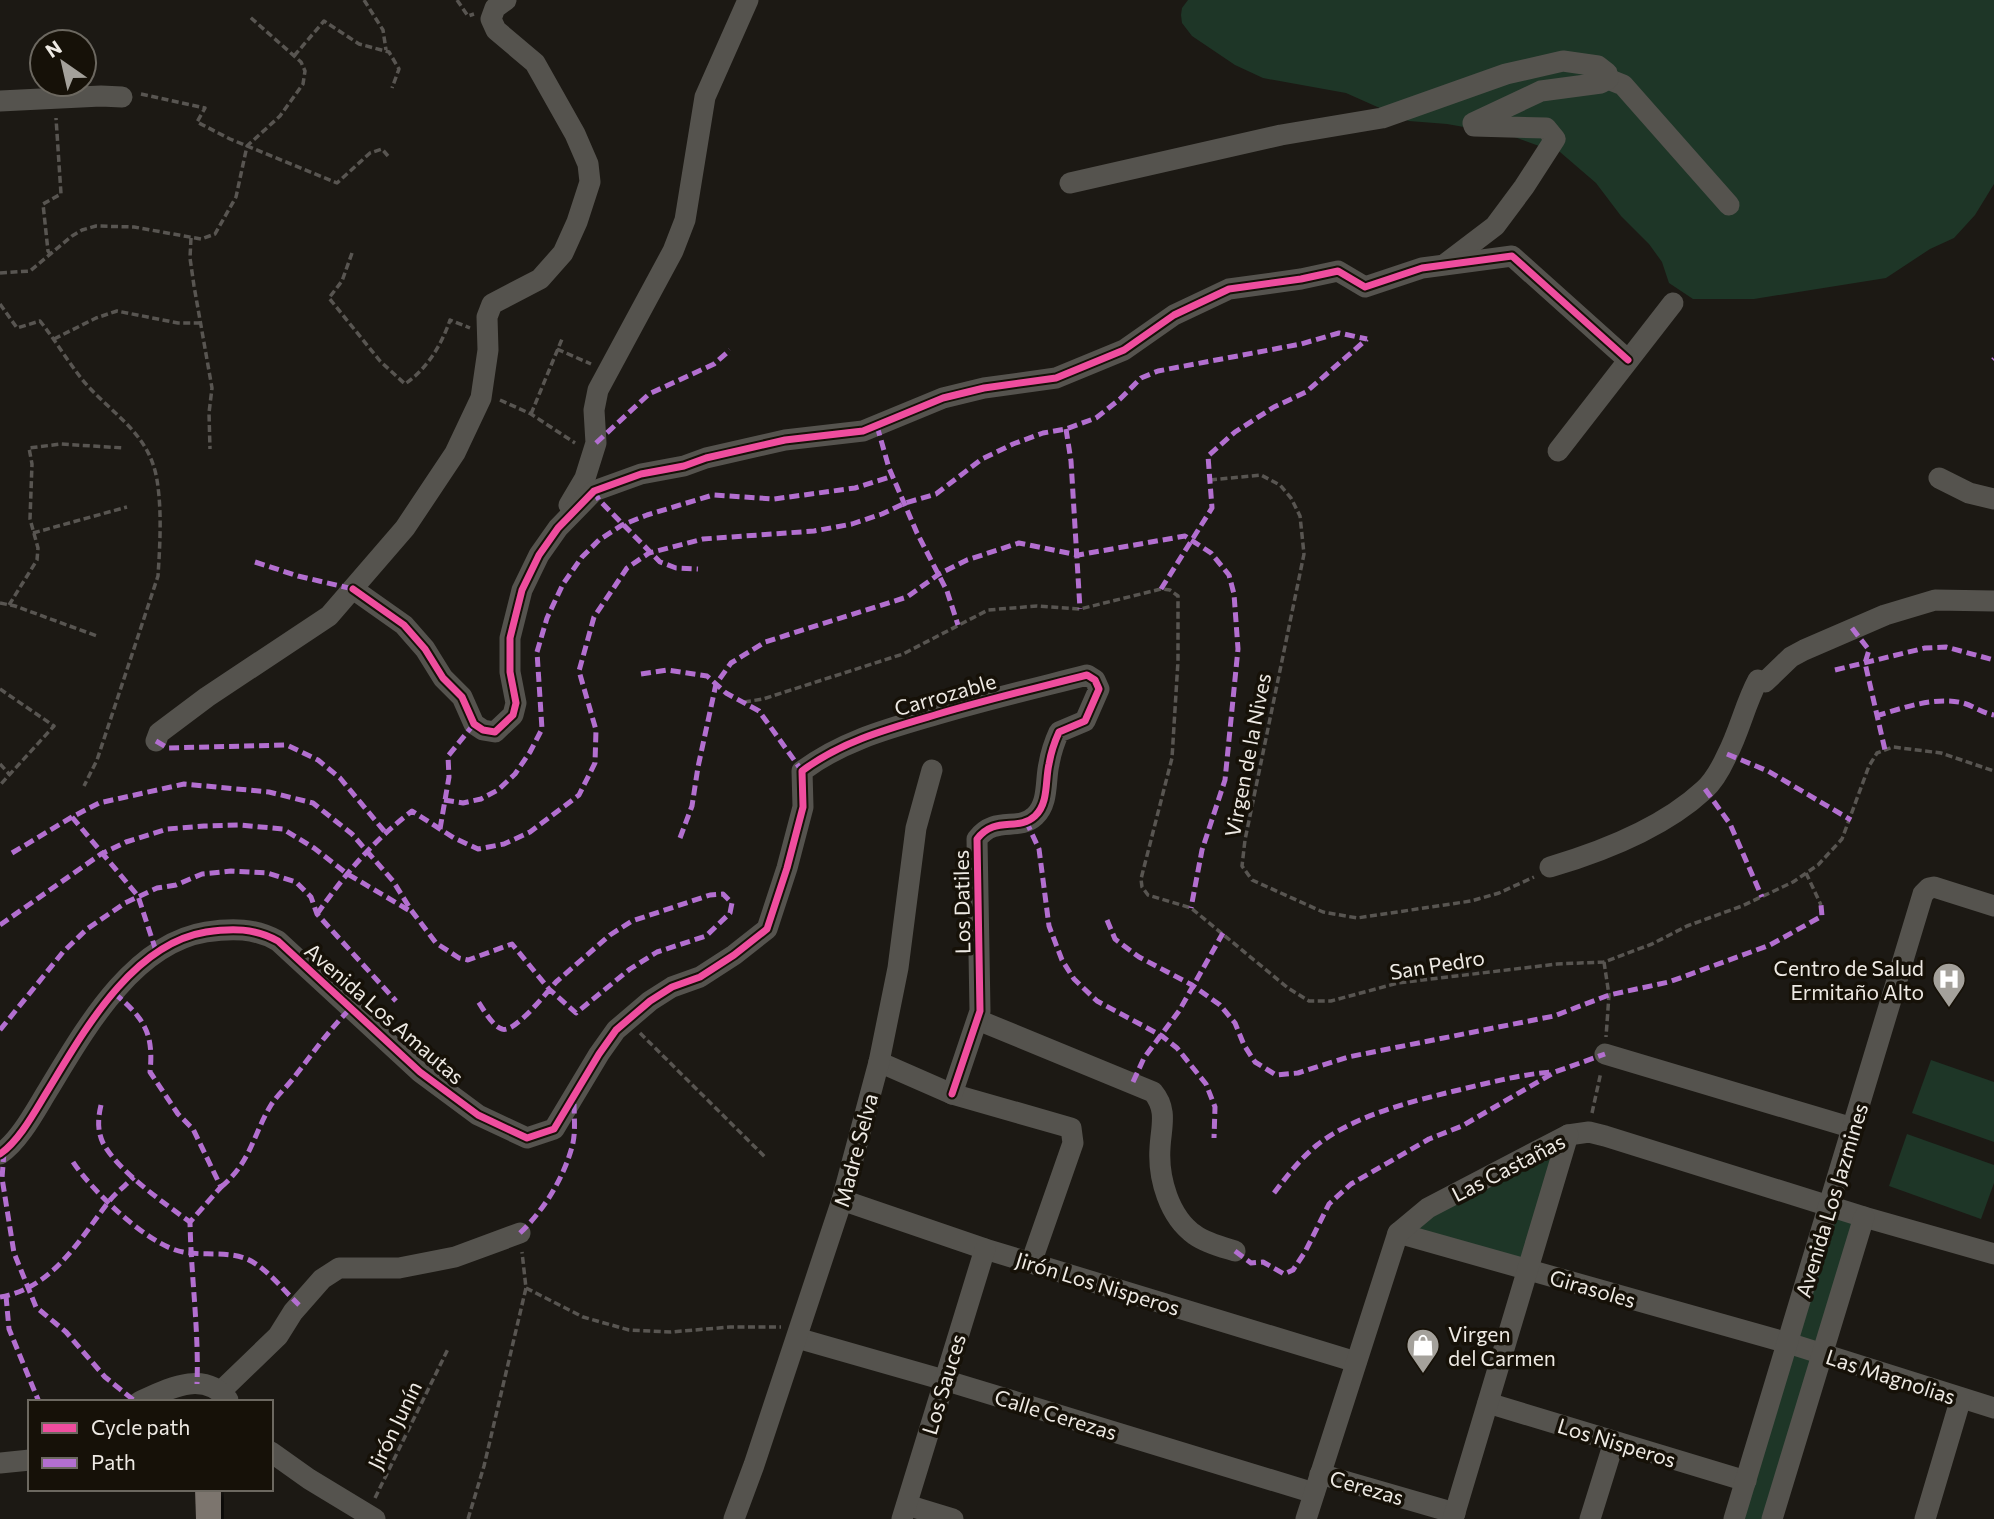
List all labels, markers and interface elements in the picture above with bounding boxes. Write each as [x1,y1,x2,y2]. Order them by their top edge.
north arrow [28,28,98,98]
text: N [41,35,66,62]
street label: Carrozable [891,668,999,720]
street label: Virgen de la Nives [1219,671,1275,839]
street label: Los Datiles [948,850,974,954]
street label: Avenida Los Amautas [300,937,470,1089]
street label: San Pedro [1388,944,1486,984]
place label: Centro de Salud Ermitaño Alto [1774,955,1924,1004]
hospital icon: Centro de Salud Ermitaño Alto [1930,960,1968,1009]
street label: Madre Selva [828,1091,882,1209]
street label: Avenida Los Jazmines [1790,1100,1872,1300]
street label: Las Castañas [1447,1128,1569,1206]
street label: Jirón Los Nisperos [1013,1246,1183,1320]
street label: Girasoles [1547,1264,1639,1312]
place label: Virgen del Carmen [1448,1321,1556,1370]
shop icon: Virgen del Carmen [1404,1326,1442,1375]
street label: Los Sauces [916,1331,970,1437]
street label: Las Magnolias [1823,1343,1959,1409]
street label: Jirón Junín [362,1377,426,1473]
street label: Calle Cerezas [992,1384,1120,1444]
legend [28,1400,273,1491]
street label: Los Nisperos [1555,1412,1679,1472]
text: Cycle path [91,1414,190,1439]
text: Path [91,1449,136,1474]
street label: Cerezas [1327,1465,1407,1509]

